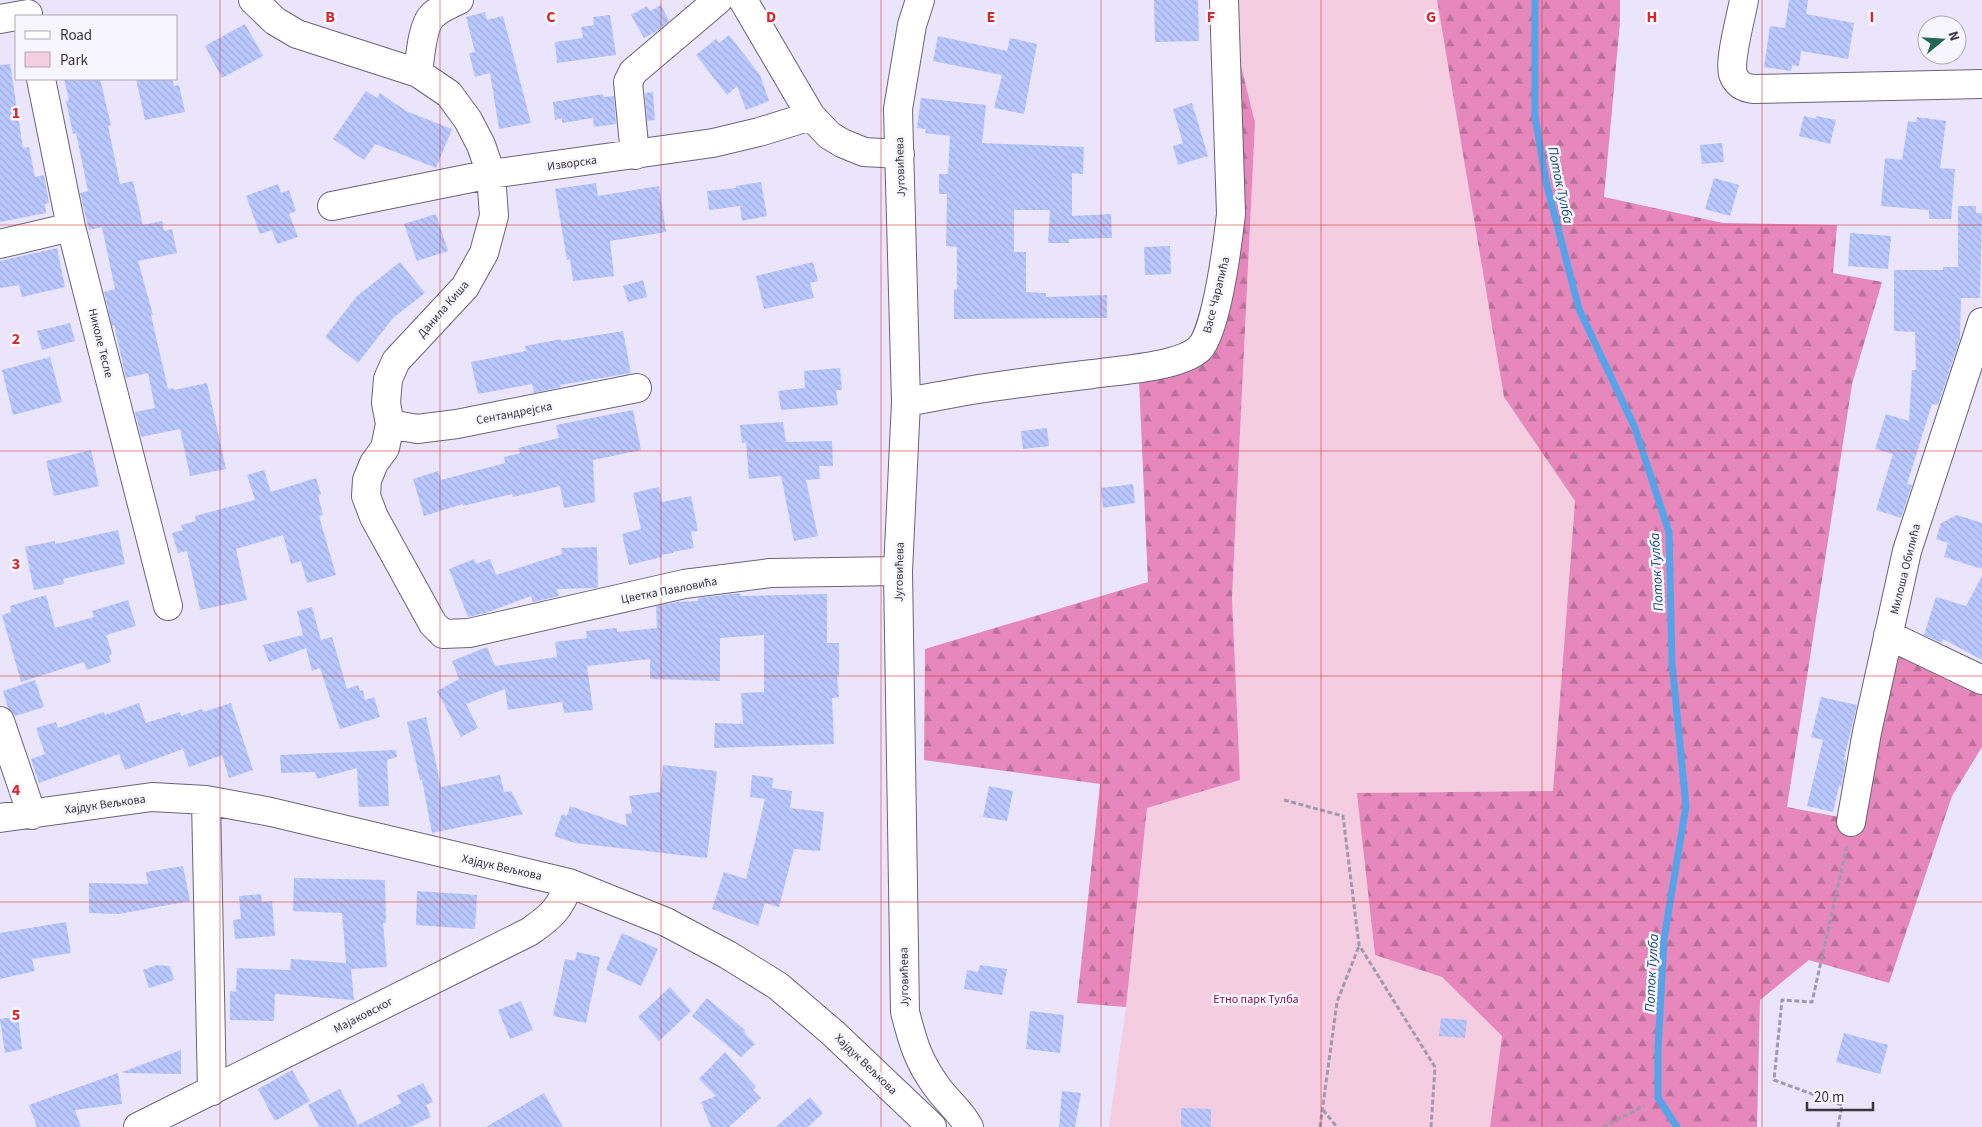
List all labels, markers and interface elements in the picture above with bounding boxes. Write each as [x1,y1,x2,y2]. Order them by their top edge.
text: B [325,6,335,28]
text: C [546,6,556,28]
text: D [766,6,776,28]
text: E [987,6,995,28]
text: F [1207,6,1215,28]
text: G [1426,6,1436,28]
text: H [1647,6,1657,28]
text: I [1870,6,1874,28]
legend [15,15,178,80]
north arrow [1917,15,1967,65]
text: Road [60,25,92,46]
text: N [1942,29,1964,44]
text: Park [60,50,89,71]
text: 1 [12,102,20,124]
street label: Југовићева [891,137,910,197]
water label: Поток Тулба [1542,145,1578,226]
street label: Изворска [546,152,598,175]
street label: Васе Чарапића [1199,255,1234,335]
street label: Данила Киша [414,277,473,342]
street label: Николе Тесле [84,307,117,380]
text: 2 [12,328,20,350]
street label: Сентандрејска [475,398,554,429]
street label: Милоша Обилића [1886,522,1925,616]
water label: Поток Тулба [1645,532,1669,612]
street label: Југовићева [890,542,909,602]
text: 3 [12,553,20,575]
street label: Цветка Павловића [620,573,719,608]
text: 4 [12,779,21,801]
street label: Хајдук Вељкова [64,790,147,819]
street label: Хајдук Вељкова [460,850,544,885]
water label: Поток Тулба [1640,933,1664,1013]
street label: Југовићева [895,947,914,1007]
park label: Етно парк Тулба [1213,991,1299,1008]
street label: Мајаковског [331,993,396,1038]
text: 5 [12,1004,20,1026]
street label: Хајдук Вељкова [830,1030,901,1099]
scale bar [1807,1080,1873,1112]
text: 20 m [1814,1087,1844,1108]

